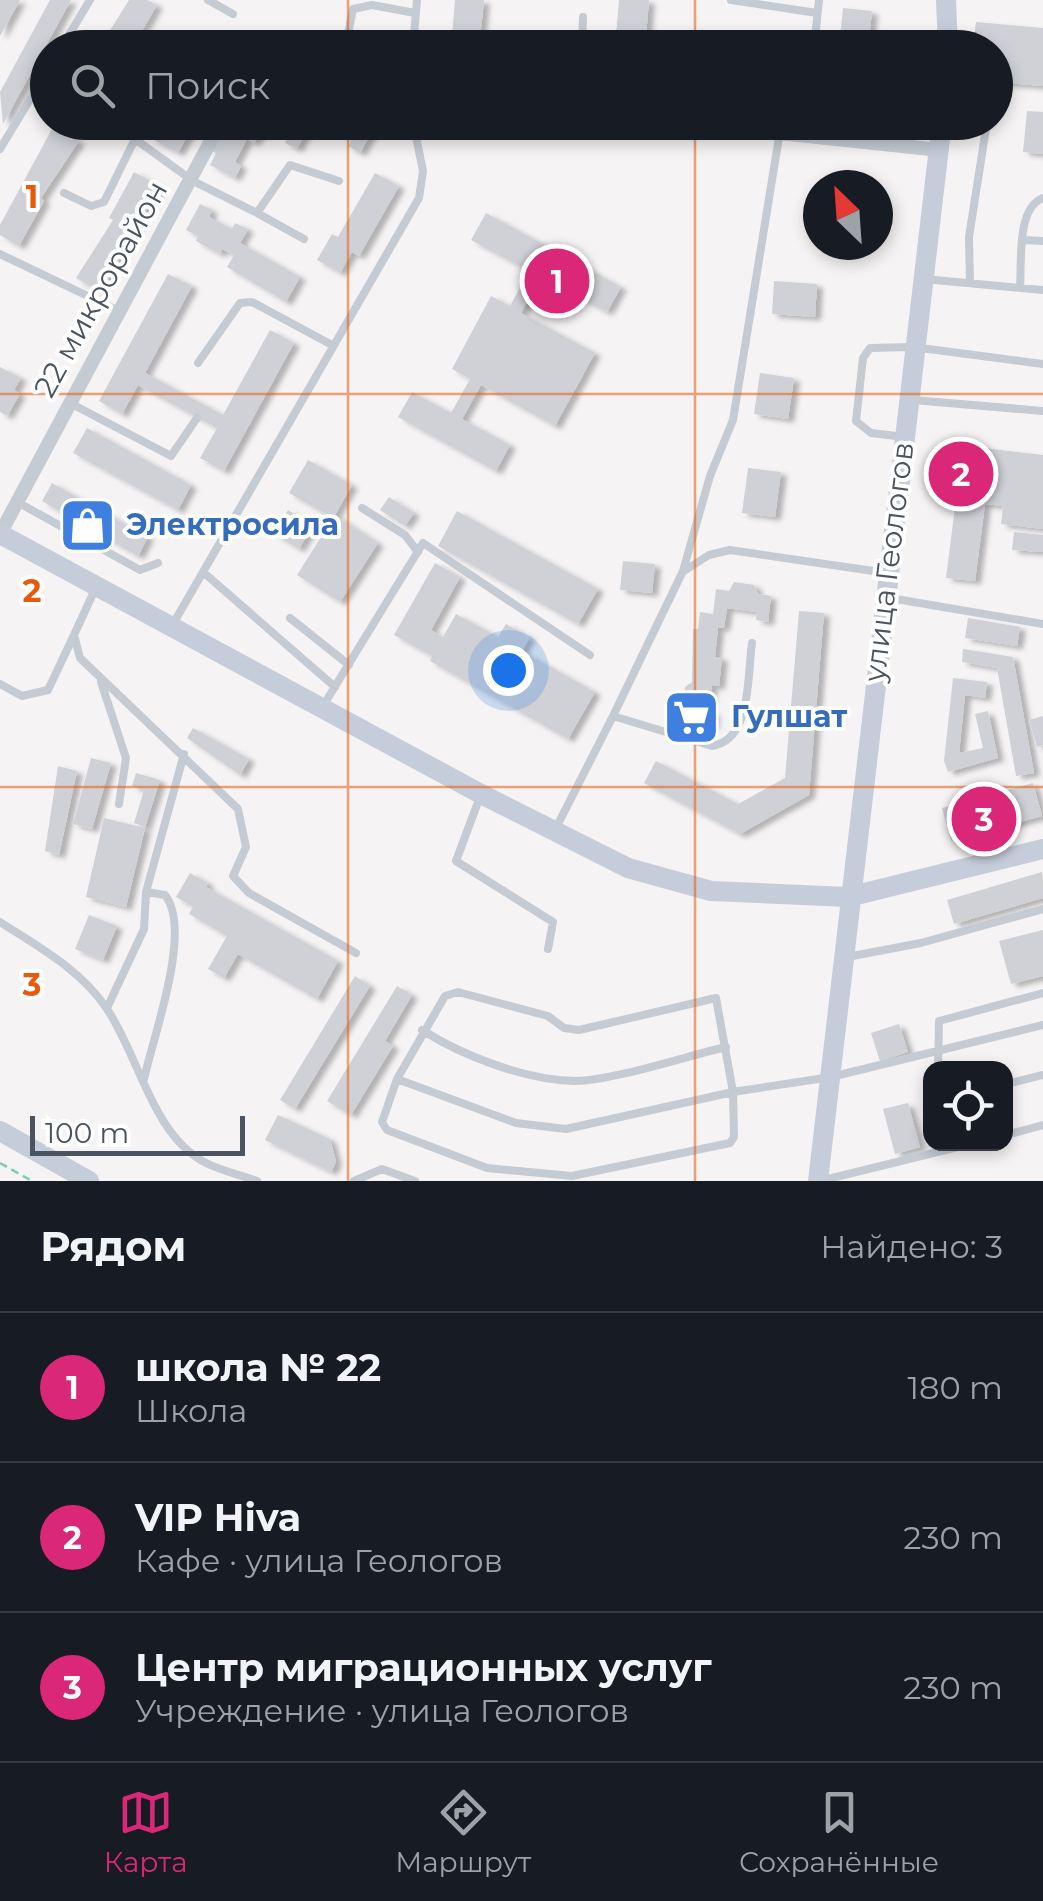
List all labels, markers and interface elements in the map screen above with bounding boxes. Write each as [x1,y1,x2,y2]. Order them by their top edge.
search box [30,30,1013,140]
icon: search [65,58,120,113]
text: Поиск [145,62,270,109]
north arrow [803,170,893,260]
street label: 22 микрорайон [26,174,175,403]
text: 1 [26,177,38,216]
pin: 1 [524,244,590,318]
pin: 2 [928,436,994,512]
street label: улица Геологов [855,440,922,685]
shop icon: Электросила [57,495,117,555]
place label: Электросила [126,506,339,543]
text: 2 [23,571,41,610]
your location [483,645,534,696]
supermarket icon: Гулшат [662,687,722,747]
place label: Гулшат [731,698,847,735]
pin: 3 [952,782,1016,856]
text: 3 [22,965,41,1004]
map controls [923,1061,1013,1151]
button: locate [923,1061,1013,1151]
scale bar [30,1111,245,1156]
text: 100 m [45,1116,129,1150]
text: Рядом [40,1220,187,1272]
text: Найдено: 3 [820,1227,1003,1266]
text: школа № 22 [135,1344,381,1391]
text: 1 [66,1368,79,1407]
text: 180 m [908,1368,1003,1407]
text: Школа [135,1391,247,1430]
text: VIP Hiva [135,1494,301,1541]
text: 2 [63,1518,82,1557]
text: 230 m [903,1518,1003,1557]
text: Кафе · улица Геологов [135,1541,503,1580]
text: Центр миграционных услуг [135,1644,712,1691]
text: 3 [63,1668,82,1707]
text: 230 m [903,1668,1003,1707]
text: Учреждение · улица Геологов [135,1691,629,1730]
tab: Карта [104,1785,188,1879]
tab: Маршрут [395,1785,531,1879]
tab: Сохранённые [739,1785,939,1879]

